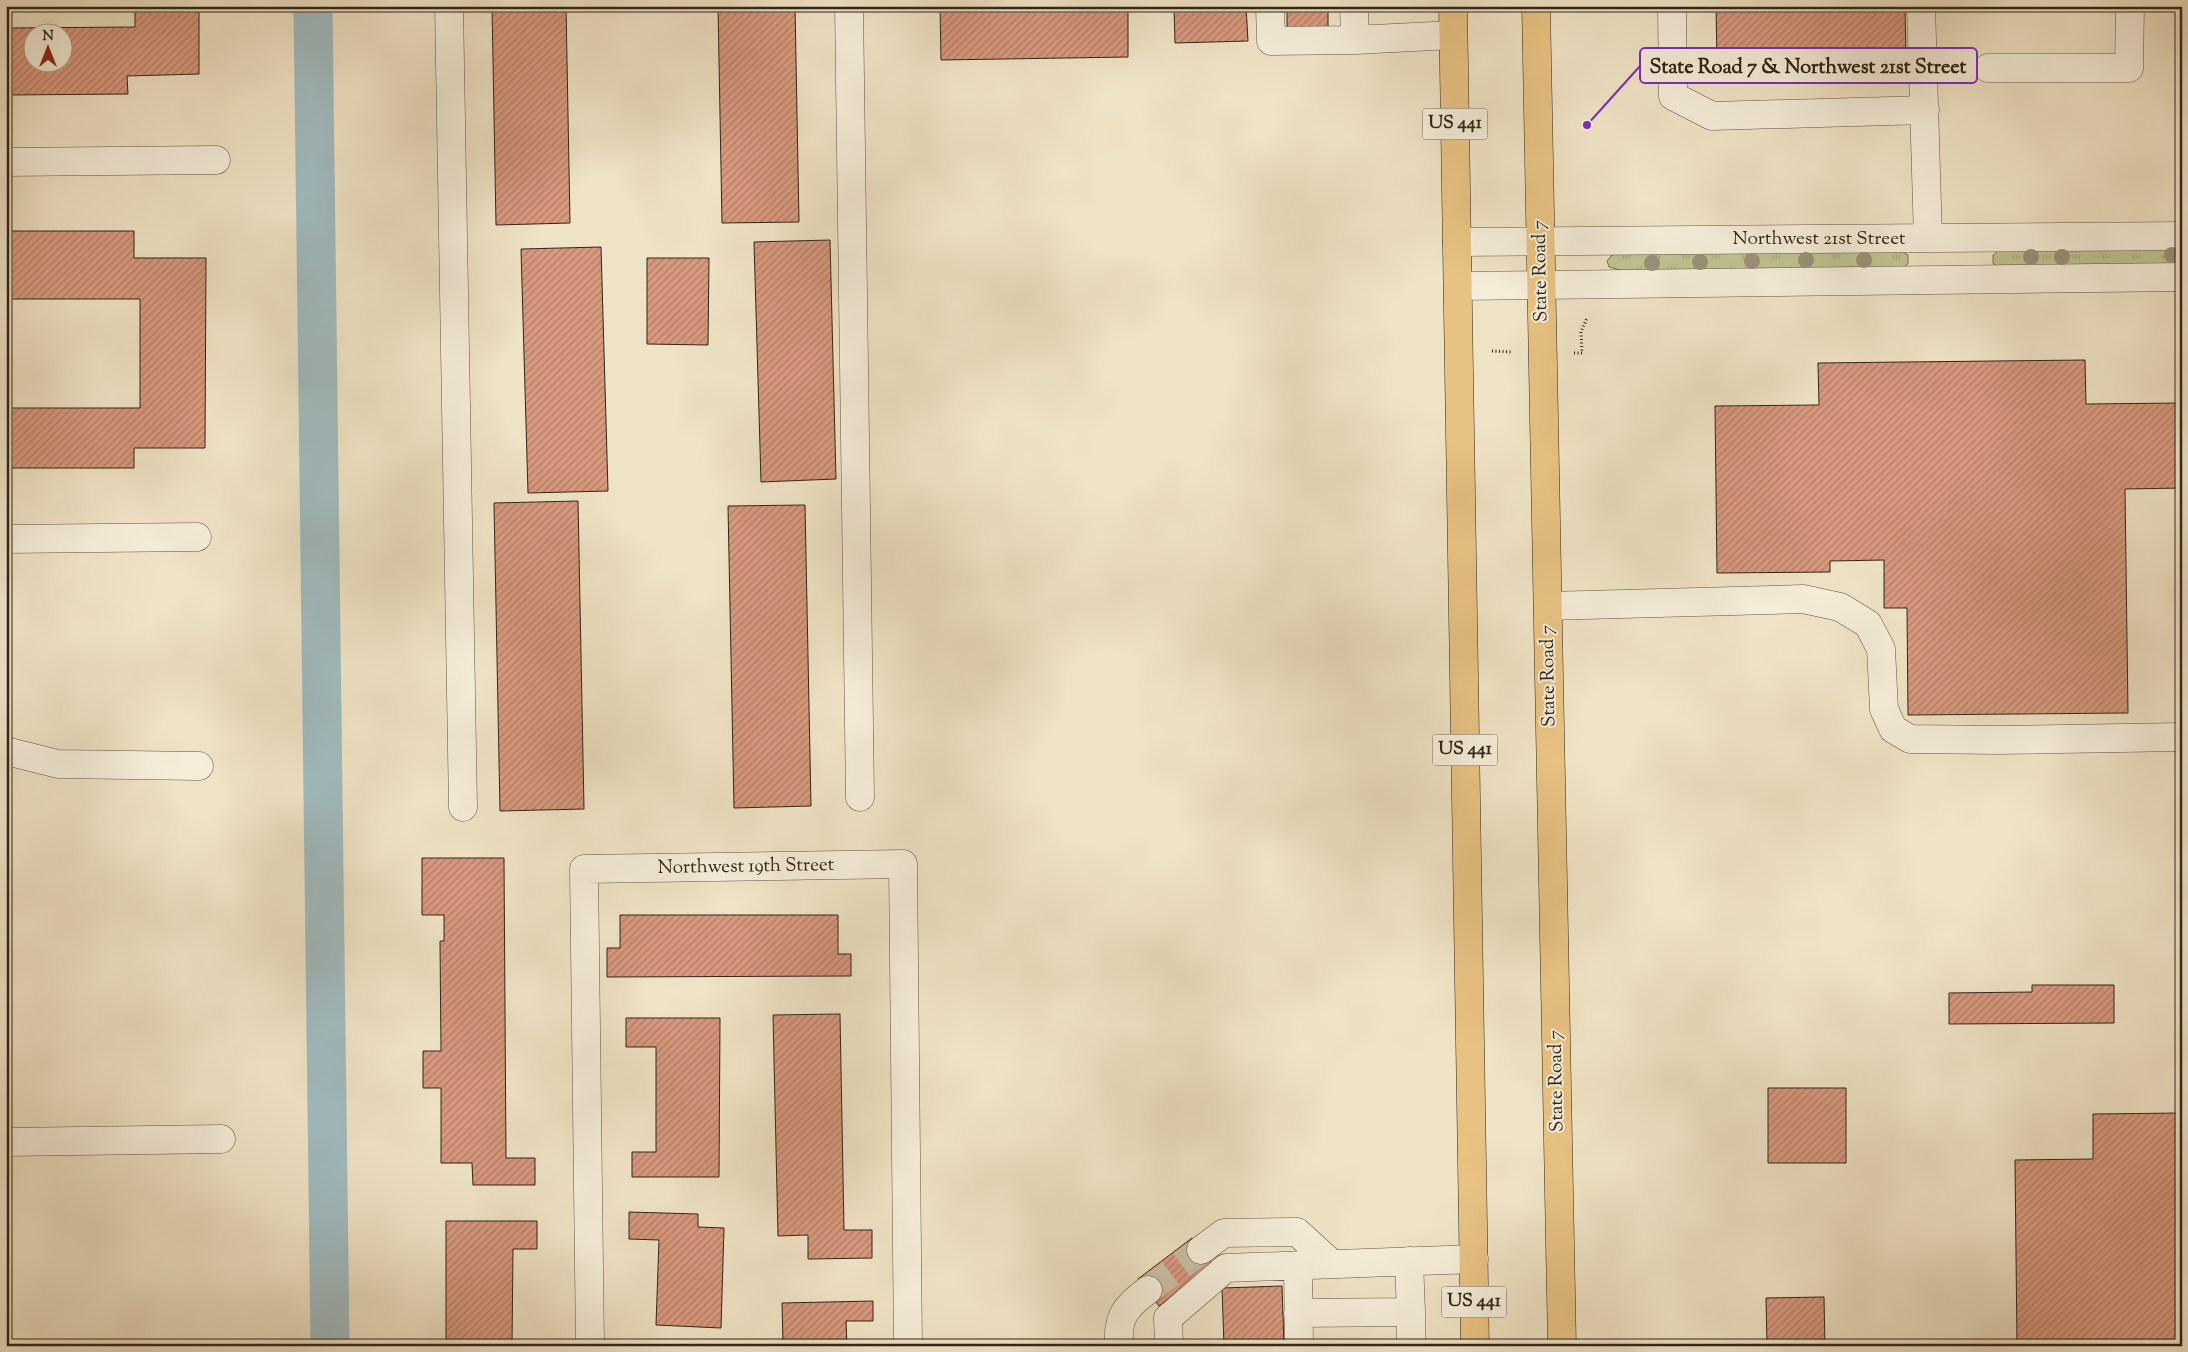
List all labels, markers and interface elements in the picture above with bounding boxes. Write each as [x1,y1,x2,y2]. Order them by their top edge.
north arrow [22,22,72,72]
text: N [42,27,54,47]
callout: State Road 7 & Northwest 21st Street [1640,48,1977,83]
text: State Road 7 & Northwest 21st Street [1650,54,1967,83]
road number: US 441 [1422,108,1488,140]
street label: State Road 7 [1527,219,1555,322]
street label: Northwest 21st Street [1733,226,1906,253]
street label: State Road 7 [1535,624,1563,727]
road number: US 441 [1432,734,1498,766]
street label: Northwest 19th Street [657,852,835,882]
street label: State Road 7 [1543,1029,1571,1132]
road number: US 441 [1442,1286,1506,1318]

